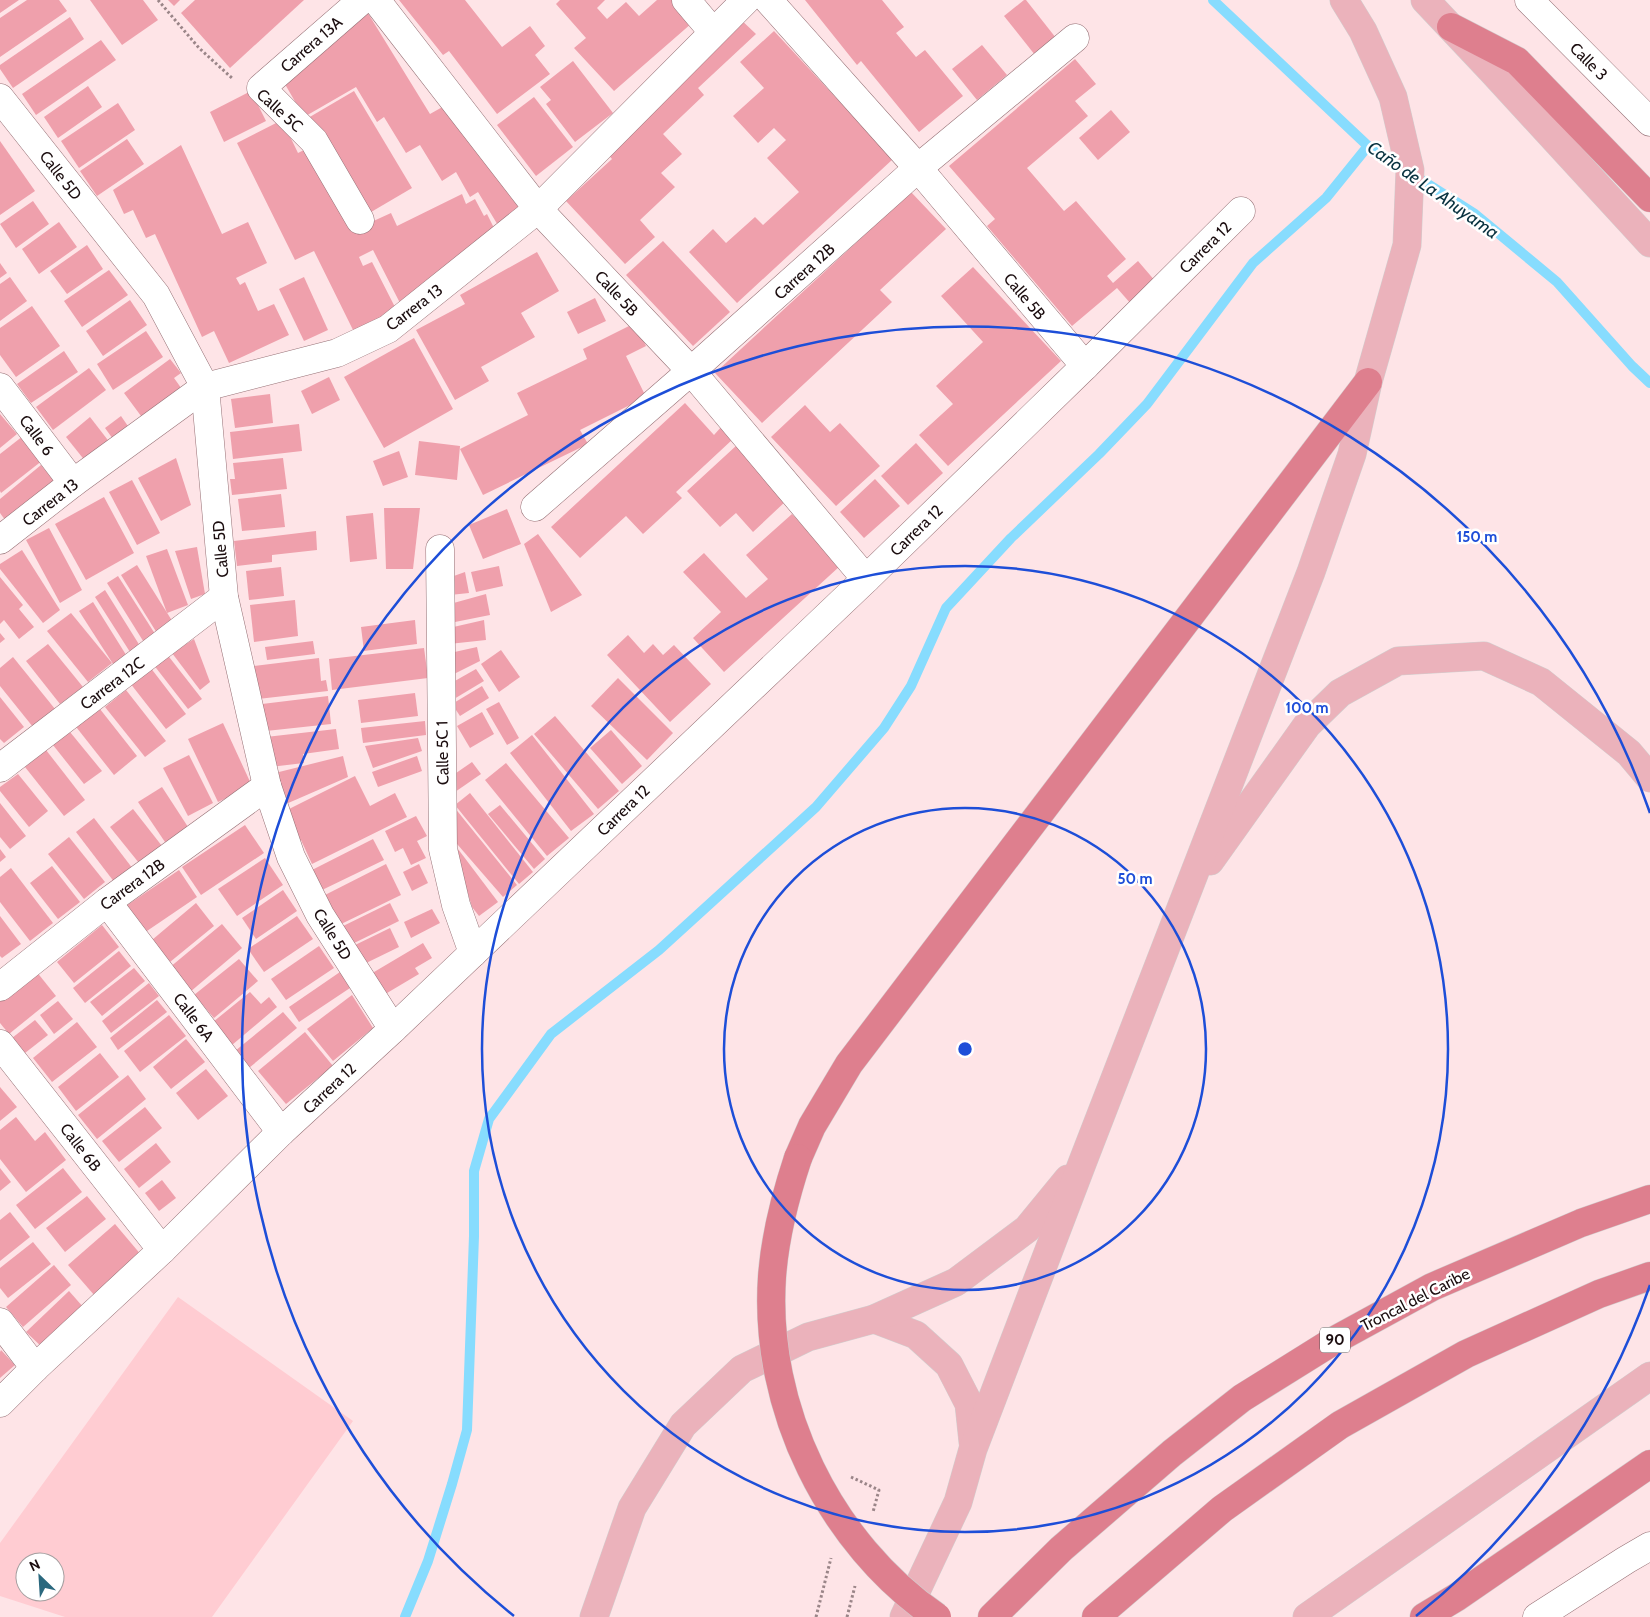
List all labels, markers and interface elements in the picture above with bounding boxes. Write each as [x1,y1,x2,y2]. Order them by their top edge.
street label: Carrera 13A [277,12,346,76]
street label: Calle 3 [1566,39,1611,84]
street label: Calle 5C [253,85,307,136]
water label: Caño de La Ahuyama [1363,136,1503,244]
street label: Calle 5D [36,147,86,204]
street label: Carrera 12 [1175,217,1235,277]
street label: Carrera 12B [770,239,839,304]
street label: Calle 5B [591,267,643,320]
street label: Calle 5B [1000,269,1050,324]
street label: Carrera 13 [382,280,446,335]
street label: Calle 6 [15,411,58,459]
street label: Carrera 13 [19,475,82,530]
street label: Carrera 12 [886,501,946,560]
street label: Calle 5D [209,520,232,578]
text: 150 m [1457,528,1497,546]
street label: Carrera 12C [77,653,148,714]
text: 100 m [1285,699,1329,717]
street label: Calle 5C 1 [432,721,453,785]
street label: Carrera 12 [593,781,653,840]
street label: Carrera 12B [96,854,169,914]
text: 50 m [1117,870,1153,888]
street label: Calle 5D [309,905,356,964]
street label: Calle 6A [169,989,218,1045]
centre of rings [956,1040,974,1058]
street label: Carrera 12 [299,1059,360,1118]
street label: Calle 6B [56,1120,105,1175]
street label: Troncal del Caribe [1358,1264,1473,1335]
road number: 90 [1320,1328,1350,1352]
north arrow [15,1552,65,1602]
text: N [26,1555,43,1575]

